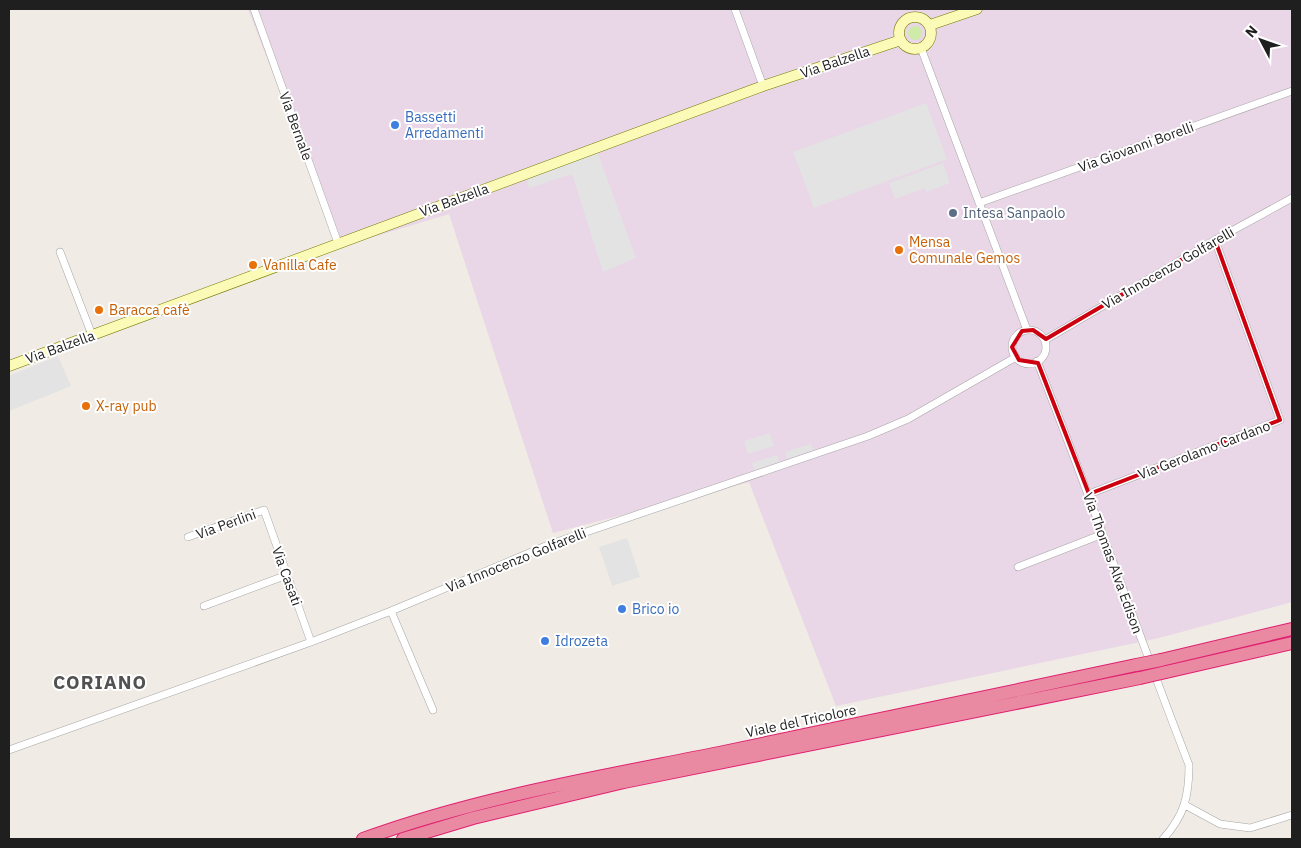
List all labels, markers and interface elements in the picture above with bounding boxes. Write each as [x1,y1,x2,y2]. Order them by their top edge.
north arrow [1236,15,1286,65]
text: N [1241,22,1261,41]
street label: Via Balzella [798,42,873,82]
street label: Via Bernale [275,89,317,163]
place label: Bassetti Arredamenti [405,108,484,142]
street label: Via Giovanni Borelli [1076,118,1196,176]
marker: Bassetti Arredamenti [389,119,401,131]
street label: Via Balzella [417,179,492,221]
place label: Intesa Sanpaolo [963,204,1065,222]
marker: Intesa Sanpaolo [947,207,959,219]
street label: Via Innocenzo Golfarelli [1099,223,1237,313]
place label: Mensa Comunale Gemos [909,233,1020,267]
marker: Mensa Comunale Gemos [893,244,905,256]
place label: Vanilla Cafe [263,256,337,274]
marker: Vanilla Cafe [247,259,259,271]
place label: Baracca cafè [109,301,190,319]
marker: Baracca cafè [93,304,105,316]
street label: Via Balzella [23,326,98,368]
place label: X-ray pub [96,397,157,415]
marker: X-ray pub [80,400,92,412]
street label: Via Gerolamo Cardano [1135,416,1273,484]
street label: Via Thomas Alva Edison [1079,490,1147,636]
street label: Via Perlini [194,505,258,543]
street label: Via Innocenzo Golfarelli [443,524,589,596]
street label: Via Casati [268,544,306,608]
place label: Brico io [632,600,679,618]
marker: Brico io [616,603,628,615]
place label: Idrozeta [555,632,608,650]
marker: Idrozeta [539,635,551,647]
district label: CORIANO [53,670,147,694]
street label: Viale del Tricolore [744,700,858,741]

